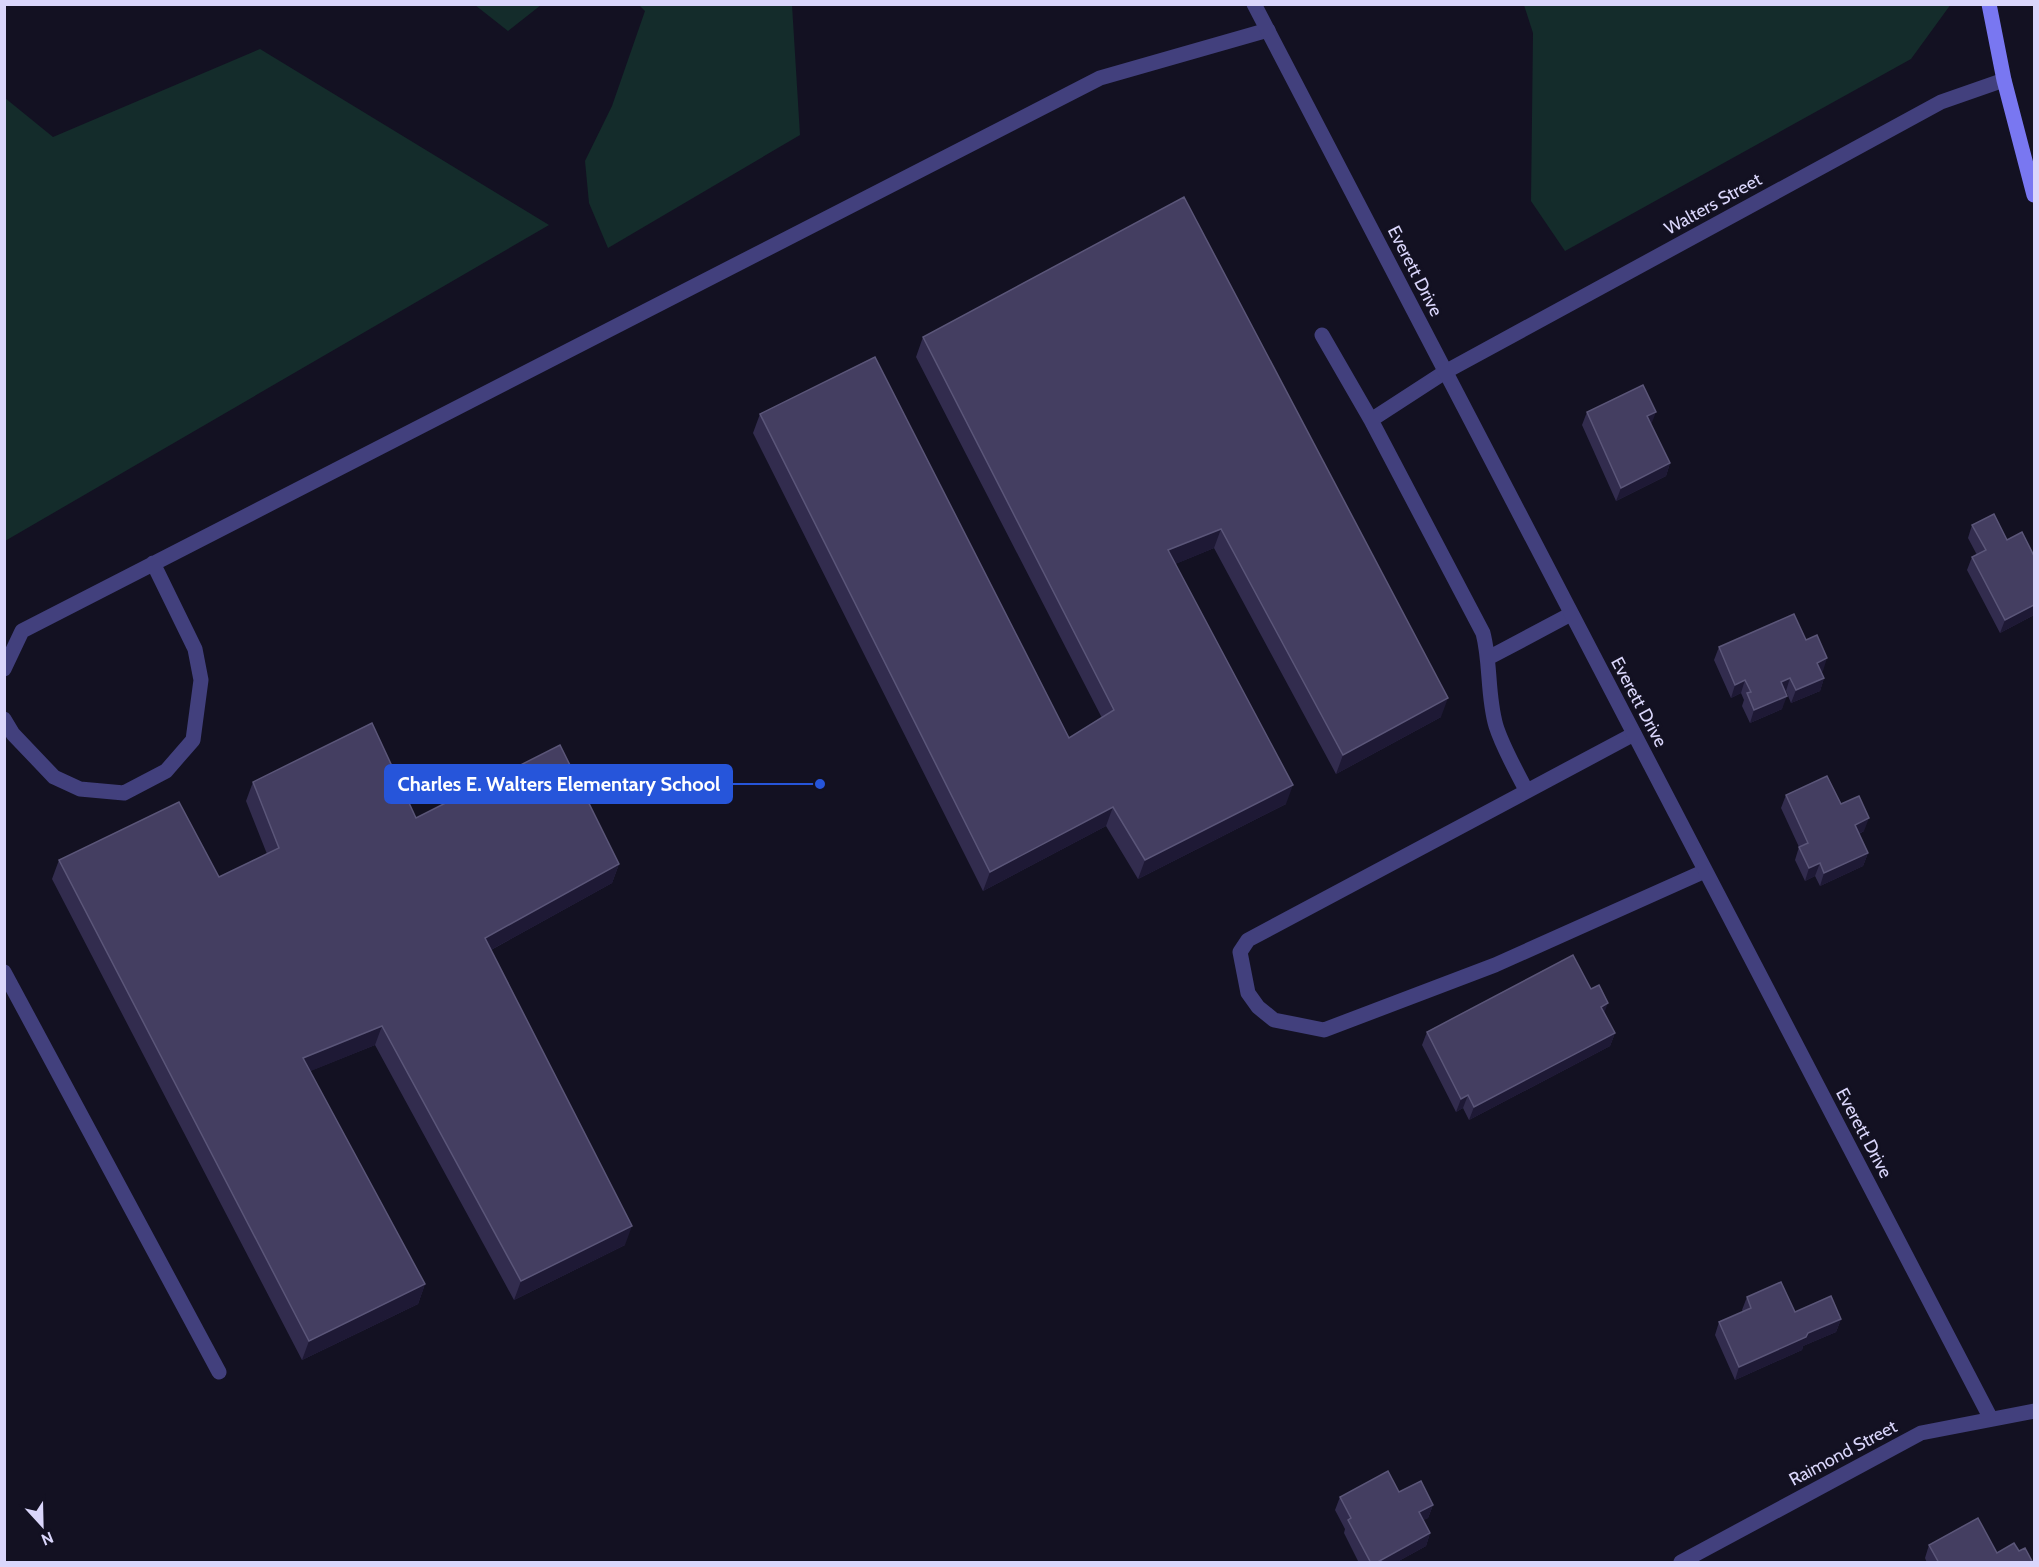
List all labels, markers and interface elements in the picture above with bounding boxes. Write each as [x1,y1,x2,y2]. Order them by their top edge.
street label: Walters Street [1661,168,1765,240]
street label: Everett Drive [1383,222,1447,320]
street label: Everett Drive [1606,653,1672,751]
callout: Charles E. Walters Elementary School [385,765,732,803]
text: Charles E. Walters Elementary School [398,772,720,796]
street label: Everett Drive [1831,1084,1897,1182]
street label: Raimond Street [1785,1415,1901,1491]
north arrow [12,1495,72,1555]
text: N [39,1528,56,1549]

